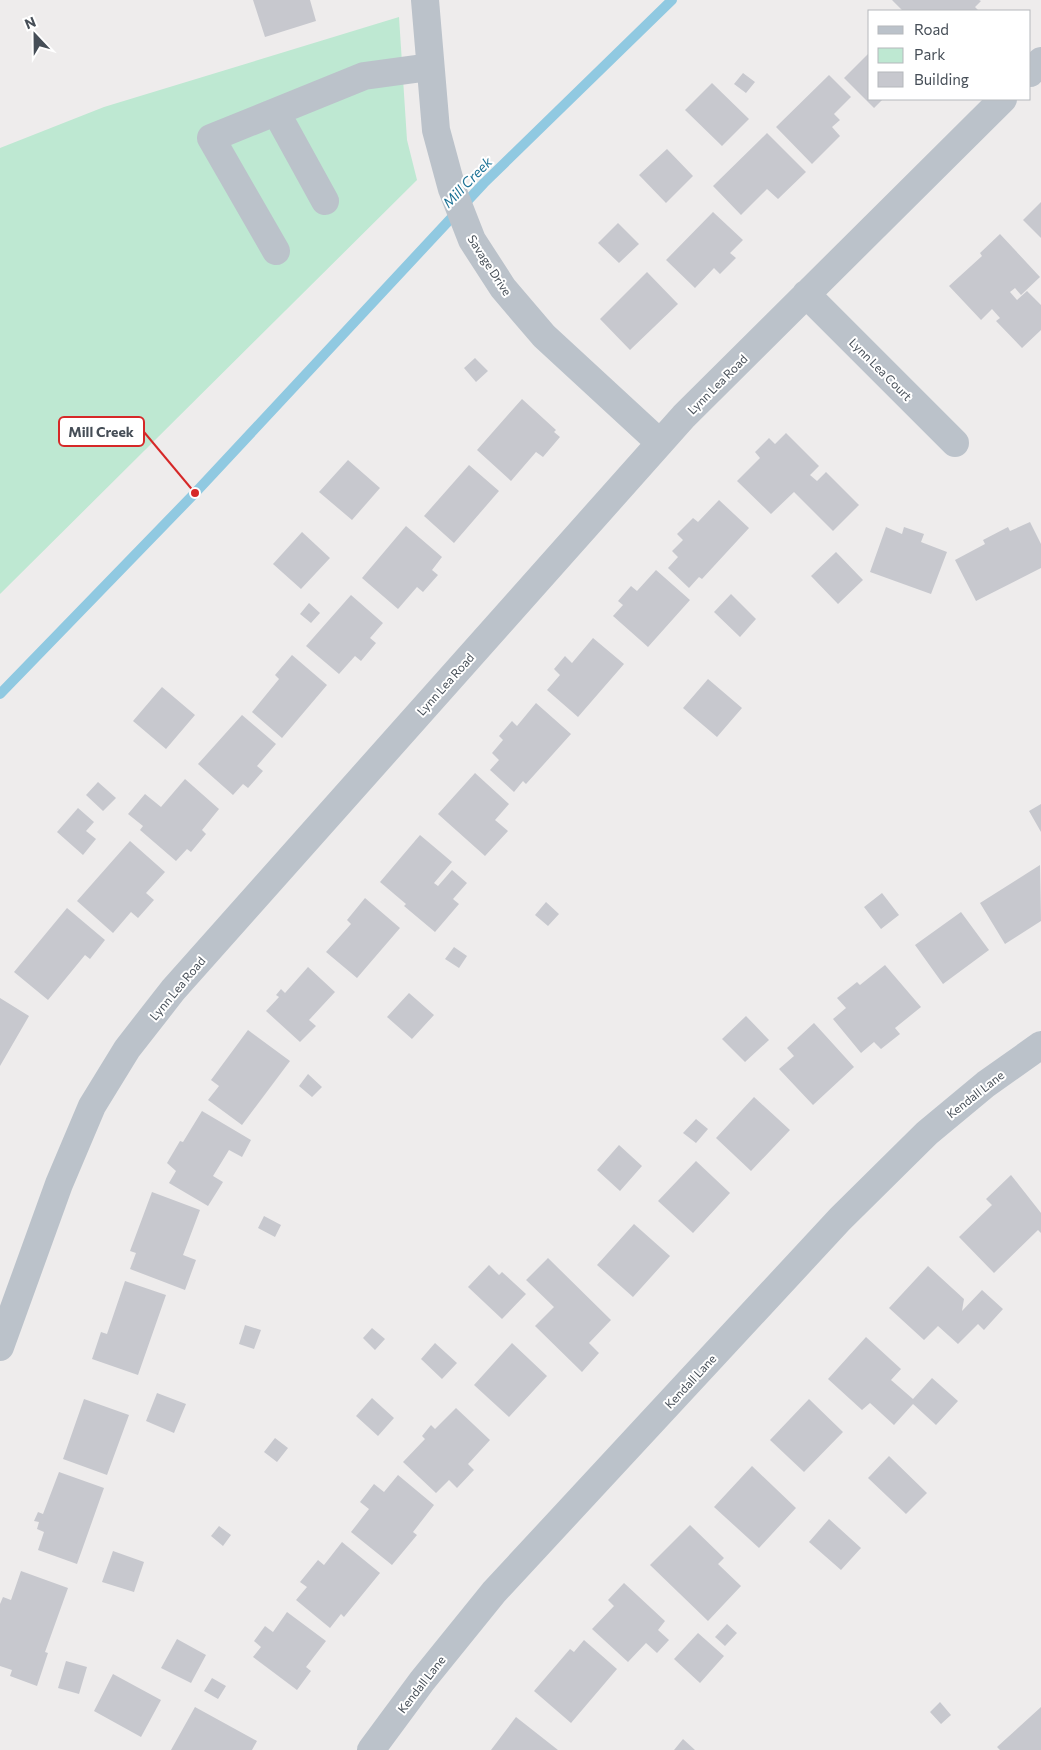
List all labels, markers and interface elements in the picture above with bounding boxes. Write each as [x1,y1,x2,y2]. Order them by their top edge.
north arrow [10,10,60,60]
legend [868,10,1031,100]
text: N [22,13,38,32]
text: Road [914,20,949,38]
text: Park [914,45,945,63]
text: Building [914,70,969,88]
water label: Mill Creek [439,153,496,211]
street label: Savage Drive [465,232,515,298]
street label: Lynn Lea Court [847,335,915,403]
street label: Lynn Lea Road [684,351,750,417]
callout: Mill Creek [59,417,144,446]
text: Mill Creek [68,423,134,440]
street label: Lynn Lea Road [414,650,477,718]
street label: Lynn Lea Road [146,953,208,1023]
street label: Kendall Lane [944,1067,1006,1121]
street label: Kendall Lane [661,1351,719,1411]
street label: Kendall Lane [394,1653,448,1715]

